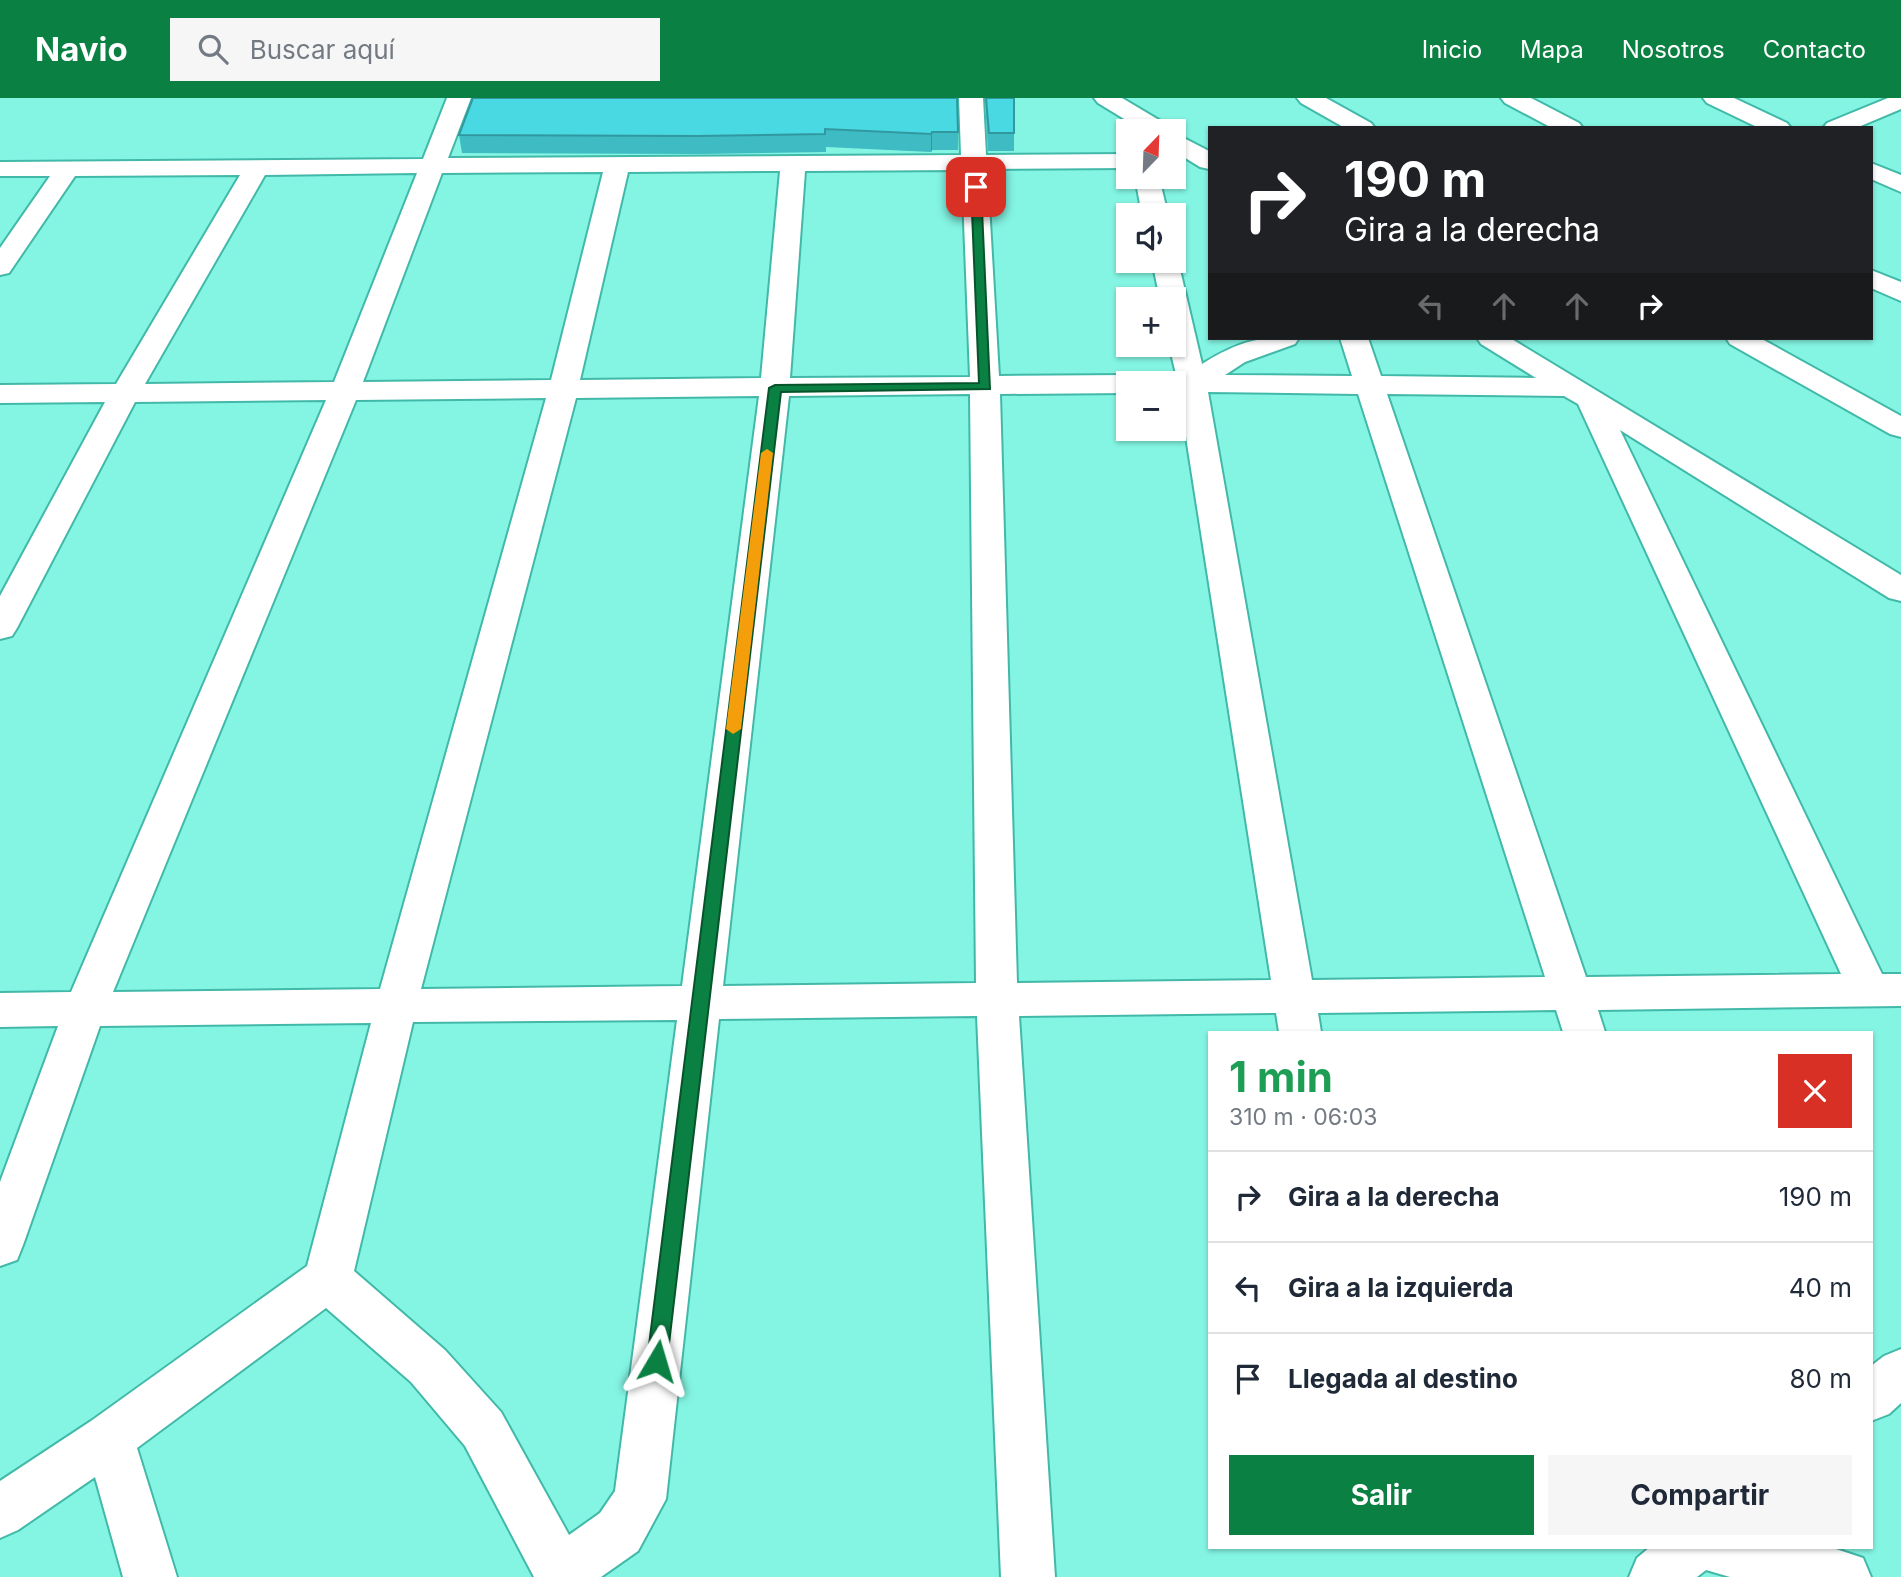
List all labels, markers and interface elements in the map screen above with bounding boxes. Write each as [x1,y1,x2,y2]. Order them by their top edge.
search box [170,18,660,81]
text: Navio [35,29,128,69]
icon: search [194,30,232,68]
text: Buscar aquí [250,34,395,65]
text: Inicio [1422,35,1482,64]
text: Mapa [1520,35,1584,64]
text: Nosotros [1622,35,1725,64]
text: Contacto [1763,35,1866,64]
north arrow [1116,119,1186,189]
map controls [1116,119,1186,441]
text: 190 m [1344,150,1486,209]
icon: right [1229,154,1320,245]
pin [946,157,1006,217]
icon: arrive [957,168,995,206]
button: sound [1116,203,1186,273]
text: Gira a la derecha [1344,210,1600,249]
button: + [1116,287,1186,357]
icon: left [1412,287,1450,325]
icon: ahead [1485,287,1523,325]
icon: ahead [1558,287,1596,325]
icon: right [1631,287,1669,325]
button: − [1116,371,1186,441]
text: 1 min [1229,1051,1333,1102]
button: close [1778,1054,1852,1128]
text: 310 m · 06:03 [1229,1103,1377,1131]
icon: right [1229,1178,1267,1216]
text: Gira a la derecha [1288,1181,1500,1212]
text: 190 m [1779,1181,1852,1212]
icon: left [1229,1269,1267,1307]
text: Gira a la izquierda [1288,1272,1514,1303]
text: 40 m [1789,1272,1852,1303]
position arrow [620,1324,694,1398]
icon: arrive [1229,1360,1267,1398]
text: Llegada al destino [1288,1363,1518,1394]
text: 80 m [1789,1363,1852,1394]
button: Salir [1229,1455,1534,1535]
button: Compartir [1548,1455,1852,1535]

